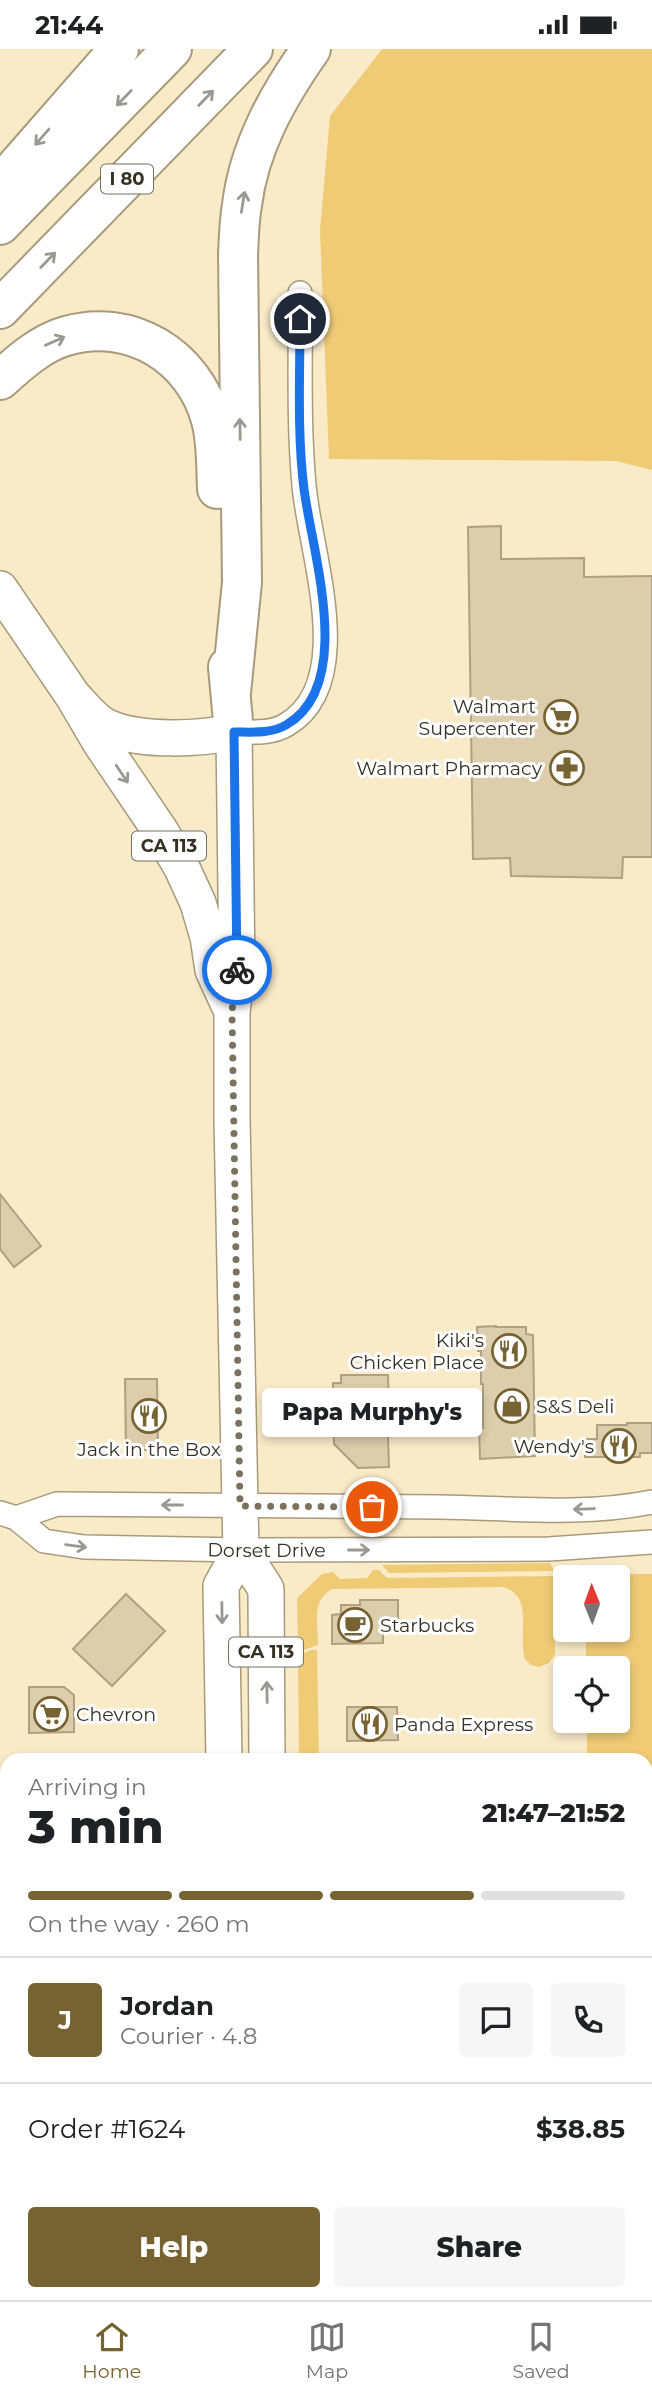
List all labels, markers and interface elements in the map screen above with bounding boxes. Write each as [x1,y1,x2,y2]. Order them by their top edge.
text: 21:44 [35,9,103,41]
one-way arrow [116,89,133,106]
one-way arrow [198,89,215,106]
one-way arrow [34,128,50,146]
road number: I 80 [101,165,153,194]
one-way arrow [237,191,250,214]
one-way arrow [39,252,56,269]
pin [270,289,330,349]
icon: home [281,300,319,338]
one-way arrow [44,334,65,347]
one-way arrow [233,418,247,441]
place label: Walmart Supercenter [419,695,536,740]
supermarket icon: Walmart Supercenter [542,698,580,736]
pharmacy icon: Walmart Pharmacy [548,749,586,787]
place label: Walmart Pharmacy [356,757,543,780]
one-way arrow [115,764,129,783]
road number: CA 113 [132,831,206,861]
courier [202,935,272,1005]
icon: bike [218,951,256,989]
place label: Kiki's Chicken Place [350,1329,484,1374]
restaurant icon: Kiki's Chicken Place [490,1332,528,1370]
shop icon: S&S Deli [493,1387,531,1425]
callout: Papa Murphy's [262,1388,482,1437]
place label: S&S Deli [536,1395,614,1418]
restaurant icon: Jack in the Box [130,1397,168,1435]
text: Papa Murphy's [282,1398,462,1426]
restaurant icon: Wendy's [600,1427,638,1465]
place label: Wendy's [513,1435,594,1458]
place label: Jack in the Box [76,1438,221,1461]
pin [342,1477,402,1537]
icon: bag [353,1488,391,1526]
one-way arrow [160,1498,183,1512]
one-way arrow [573,1503,596,1516]
street label: Dorset Drive [207,1538,326,1562]
one-way arrow [64,1539,86,1552]
one-way arrow [347,1543,370,1557]
north arrow [553,1565,630,1641]
map controls [553,1565,630,1733]
one-way arrow [215,1602,229,1625]
cafe icon: Starbucks [336,1606,374,1644]
place label: Starbucks [380,1614,474,1637]
road number: CA 113 [229,1637,303,1667]
button: locate [553,1656,630,1733]
one-way arrow [260,1681,273,1704]
supermarket icon: Chevron [32,1695,70,1733]
place label: Chevron [76,1703,156,1726]
restaurant icon: Panda Express [351,1705,389,1743]
place label: Panda Express [394,1713,533,1736]
text: Arriving in [28,1773,147,1801]
text: 21:47–21:52 [482,1797,625,1829]
text: 3 min [28,1798,164,1855]
text: On the way · 260 m [28,1910,250,1938]
button: chat [459,1983,533,2057]
button: phone [551,1983,625,2057]
text: Jordan [120,1990,214,2022]
text: J [58,2004,72,2036]
text: Courier · 4.8 [120,2022,257,2050]
text: Order #1624 [28,2113,185,2145]
text: $38.85 [536,2113,625,2145]
button: Help [28,2207,320,2287]
button: Share [334,2207,625,2287]
tab: Home [82,2318,141,2383]
tab: Map [306,2318,348,2383]
tab: Saved [513,2318,570,2383]

